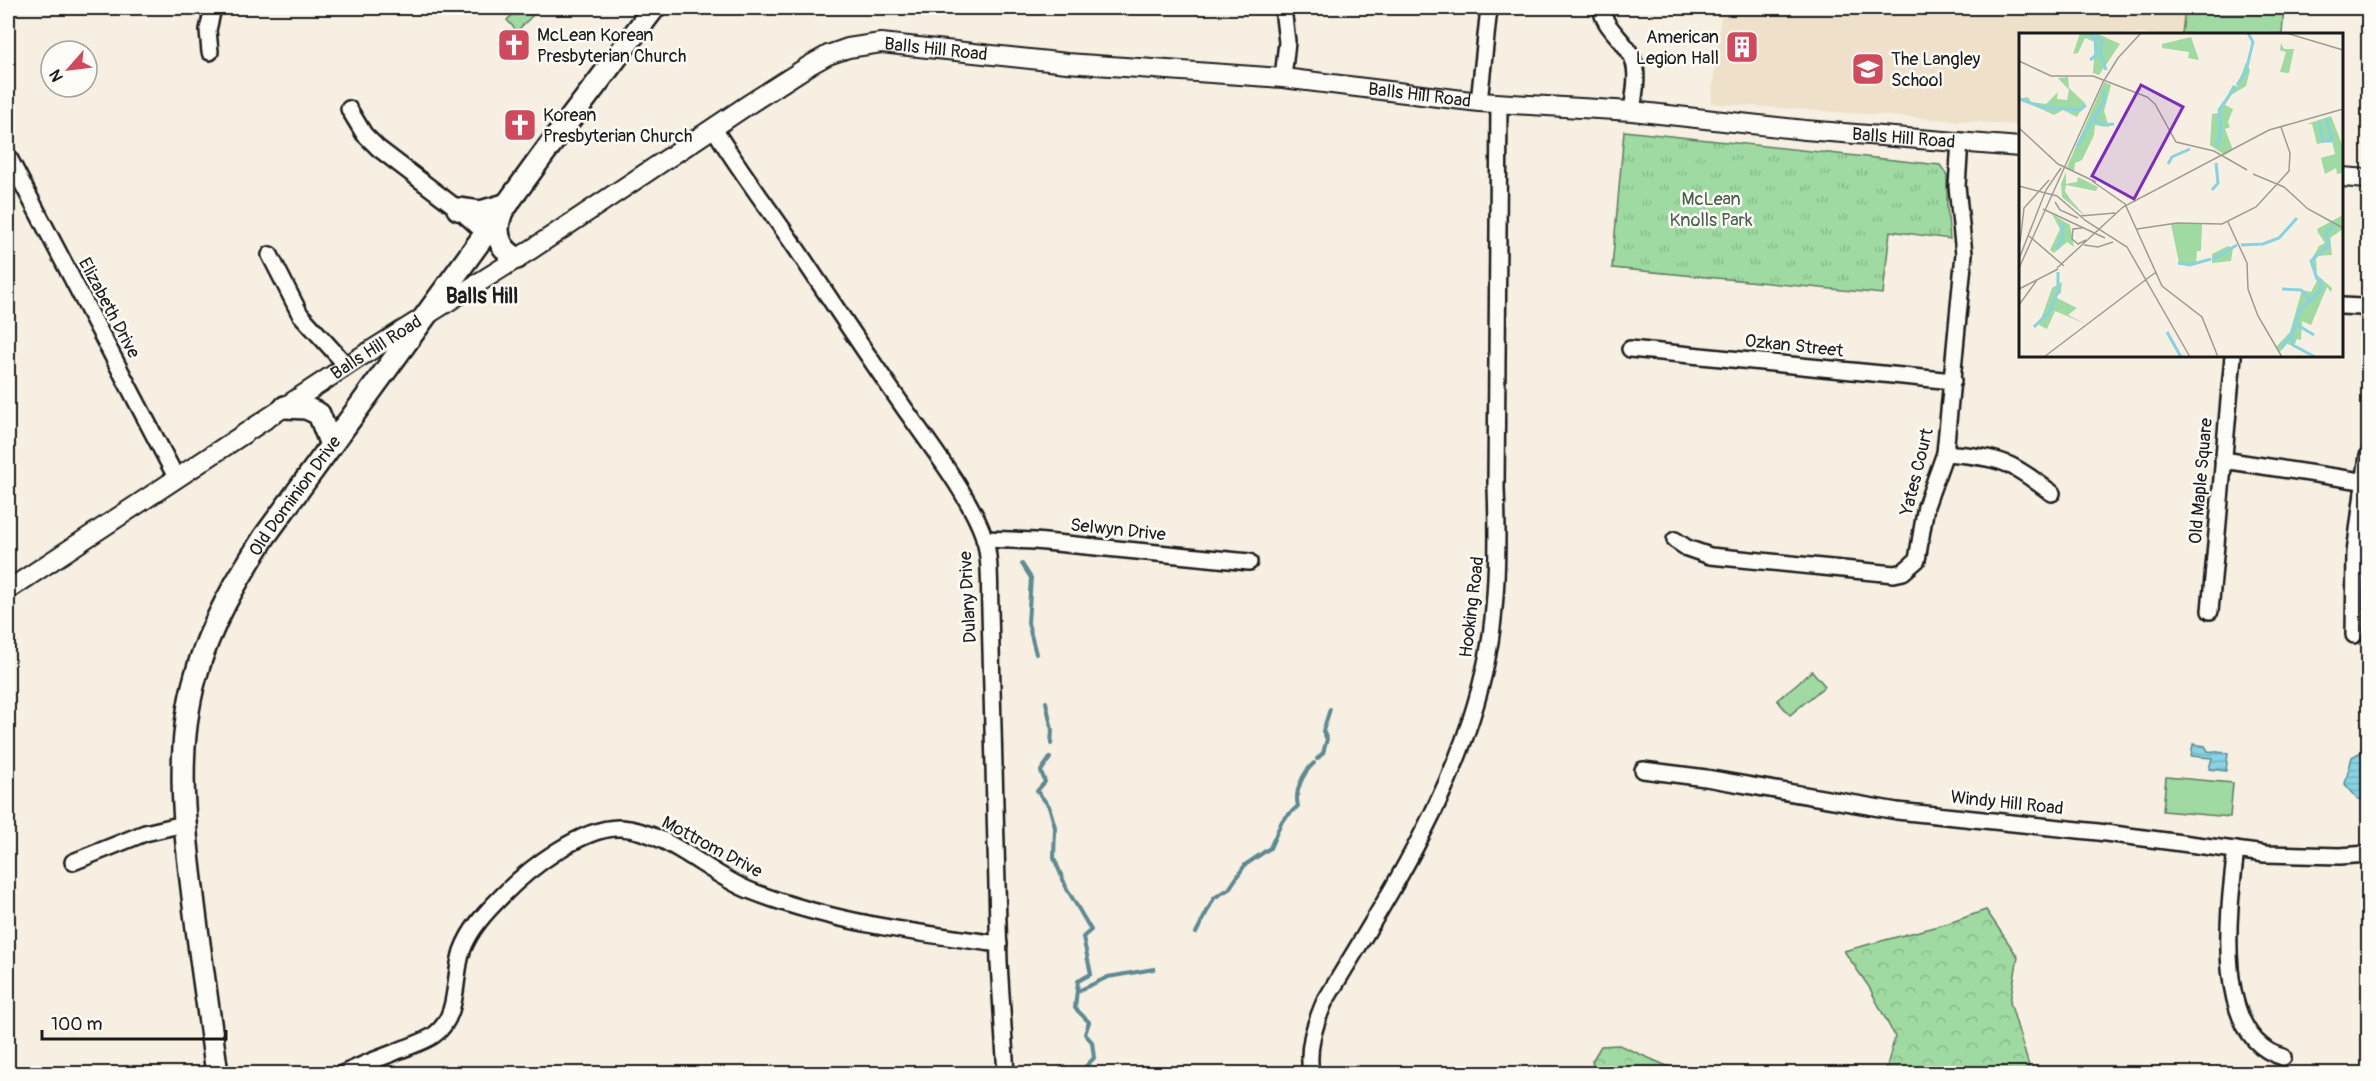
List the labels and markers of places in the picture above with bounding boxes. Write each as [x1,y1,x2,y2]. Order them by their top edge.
place label: McLean Korean Presbyterian Church [537,24,686,68]
place label: American Legion Hall [1636,26,1719,70]
church icon: McLean Korean Presbyterian Church [496,27,532,63]
building icon: American Legion Hall [1724,29,1760,65]
place label: The Langley School [1891,48,1981,92]
school or university icon: The Langley School [1850,51,1886,87]
place label: Korean Presbyterian Church [543,104,692,148]
church icon: Korean Presbyterian Church [502,107,538,143]

